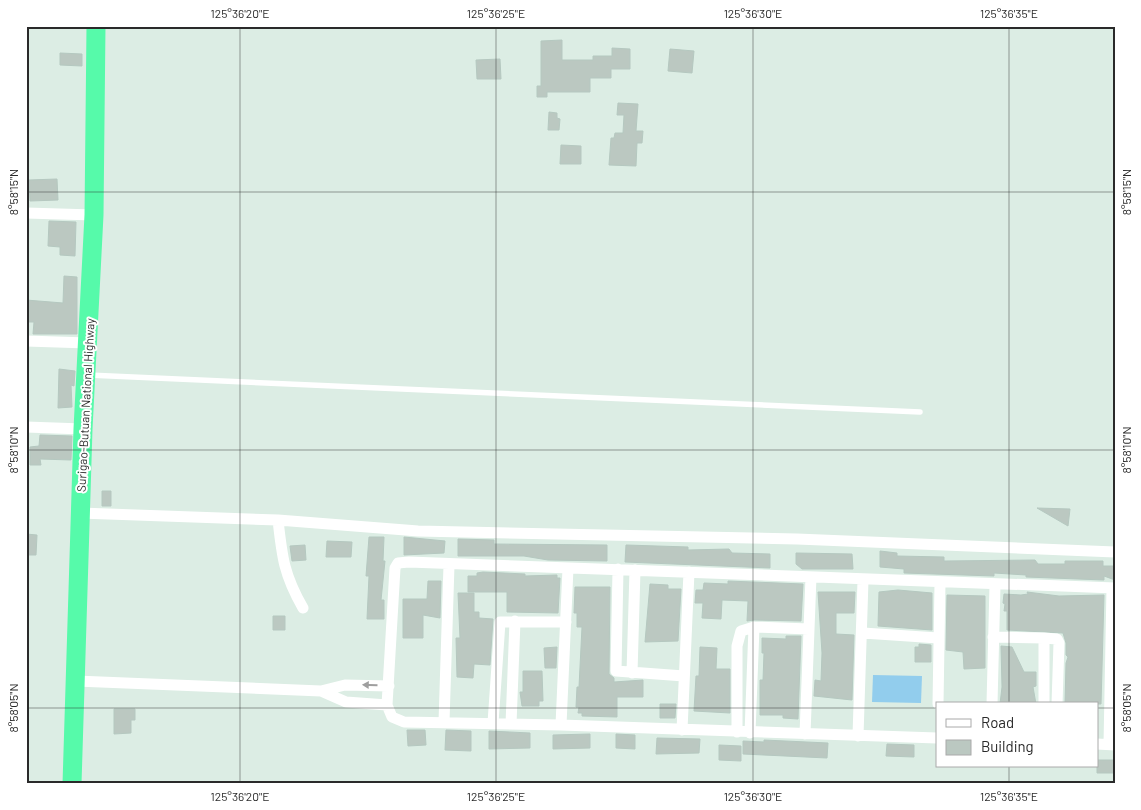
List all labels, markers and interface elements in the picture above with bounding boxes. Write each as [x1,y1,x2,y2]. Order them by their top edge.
text: 125°36'20"E [211,6,269,20]
text: 125°36'25"E [467,6,525,20]
text: 125°36'30"E [724,6,782,20]
text: 125°36'35"E [980,6,1038,20]
text: 8°58'15"N [6,169,20,215]
text: 8°58'15"N [1119,169,1133,215]
street label: Surigao-Butuan National Highway [73,317,97,492]
text: 8°58'10"N [6,426,20,474]
text: 8°58'10"N [1119,426,1133,474]
one-way arrow [362,681,378,689]
text: 8°58'05"N [6,683,20,733]
text: 8°58'05"N [1119,683,1133,733]
legend [936,702,1098,768]
text: Road [981,713,1014,731]
text: Building [981,737,1034,755]
text: 125°36'20"E [211,789,269,803]
text: 125°36'25"E [467,789,525,803]
text: 125°36'30"E [724,789,782,803]
text: 125°36'35"E [980,789,1038,803]

